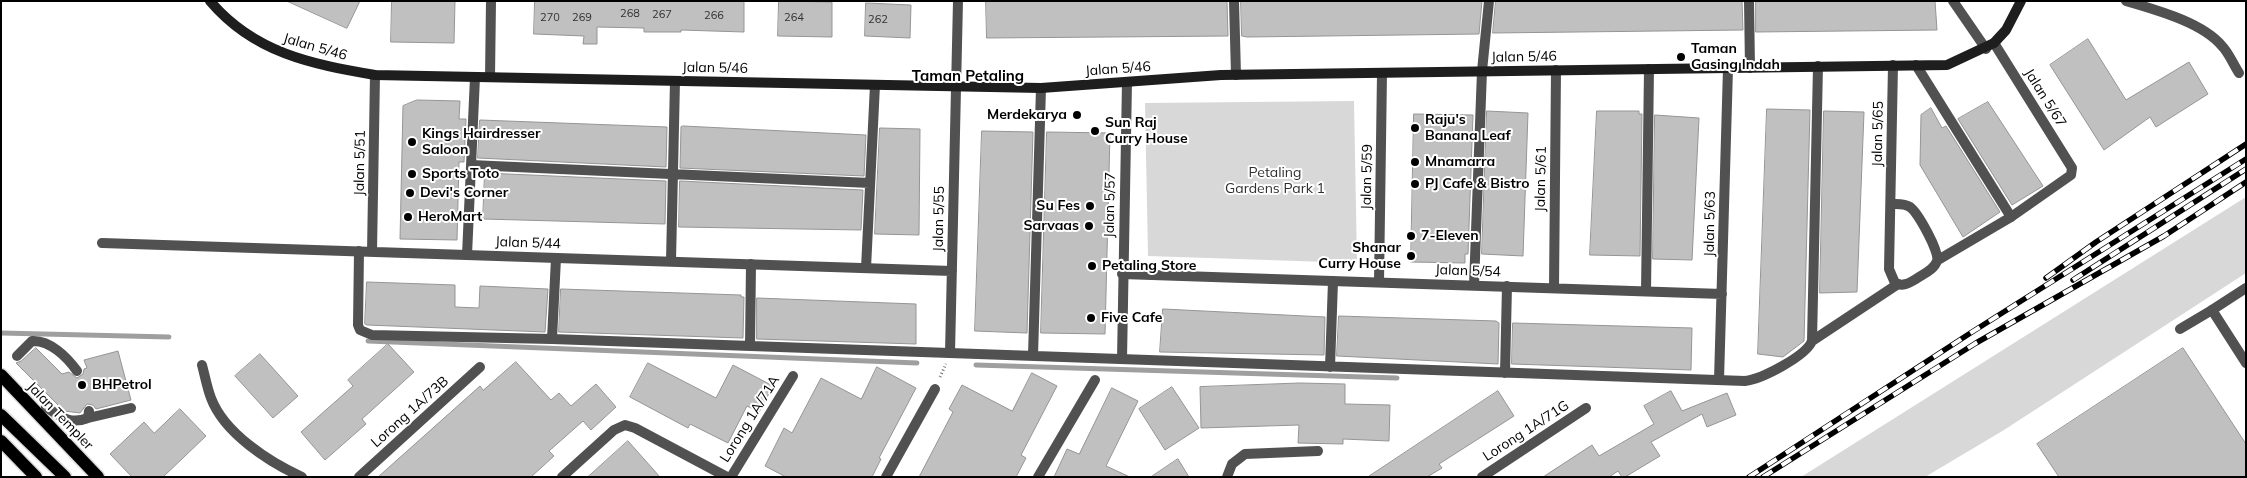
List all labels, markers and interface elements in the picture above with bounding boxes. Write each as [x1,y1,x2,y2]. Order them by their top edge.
house number: 268 [620,7,640,21]
house number: 267 [652,8,672,22]
house number: 266 [704,9,724,23]
house number: 270 [540,11,560,25]
house number: 269 [572,11,592,25]
house number: 264 [784,11,804,25]
house number: 262 [868,13,888,27]
street label: Jalan 5/46 [281,30,349,64]
place label: Taman Gasing Indah [1691,41,1780,74]
street label: Jalan 5/46 [1491,48,1557,66]
marker: Taman Gasing Indah [1675,51,1687,63]
street label: Jalan 5/46 [1085,58,1151,80]
street label: Jalan 5/46 [682,59,748,77]
street label: Jalan 5/67 [2020,66,2070,130]
district label: Taman Petaling [912,67,1024,85]
street label: Jalan 5/65 [1869,101,1887,167]
place label: Merdekarya [987,107,1067,123]
marker: Merdekarya [1071,109,1083,121]
place label: Raju's Banana Leaf [1425,112,1511,144]
place label: Sun Raj Curry House [1105,115,1188,148]
marker: Raju's Banana Leaf [1409,122,1421,134]
marker: Sun Raj Curry House [1089,125,1101,137]
place label: Kings Hairdresser Saloon [422,126,540,158]
street label: Jalan 5/51 [351,130,369,196]
marker: Kings Hairdresser Saloon [406,136,418,148]
street label: Jalan 5/59 [1358,144,1376,210]
street label: Jalan 5/61 [1532,146,1550,212]
place label: Mnamarra [1425,154,1495,170]
marker: Mnamarra [1409,156,1421,168]
park label: Petaling Gardens Park 1 [1225,165,1325,198]
place label: Sports Toto [422,166,499,182]
marker: Sports Toto [406,168,418,180]
street label: Jalan 5/57 [1101,172,1119,238]
place label: PJ Cafe & Bistro [1425,176,1530,192]
marker: PJ Cafe & Bistro [1409,178,1421,190]
place label: Devi's Corner [420,185,508,201]
street label: Jalan 5/55 [930,186,948,252]
marker: Devi's Corner [404,187,416,199]
street label: Jalan 5/63 [1701,191,1719,257]
place label: Su Fes [1036,198,1080,214]
marker: Su Fes [1084,200,1096,212]
place label: HeroMart [418,209,482,225]
marker: HeroMart [402,211,414,223]
place label: Sarvaas [1024,218,1079,234]
marker: Sarvaas [1083,220,1095,232]
place label: 7-Eleven [1421,228,1479,244]
marker: 7-Eleven [1405,230,1417,242]
street label: Jalan 5/44 [495,233,561,253]
place label: Shanar Curry House [1318,240,1401,272]
marker: Shanar Curry House [1405,250,1417,262]
place label: Petaling Store [1102,258,1196,274]
marker: Petaling Store [1086,260,1098,272]
street label: Jalan 5/54 [1435,261,1501,281]
place label: Five Cafe [1101,310,1162,326]
marker: Five Cafe [1085,312,1097,324]
street label: Lorong 1A/73B [368,373,452,451]
street label: Lorong 1A/71A [717,373,783,465]
place label: BHPetrol [92,377,152,393]
street label: Jalan Templer [23,378,97,454]
marker: BHPetrol [76,379,88,391]
street label: Lorong 1A/71G [1480,397,1572,465]

